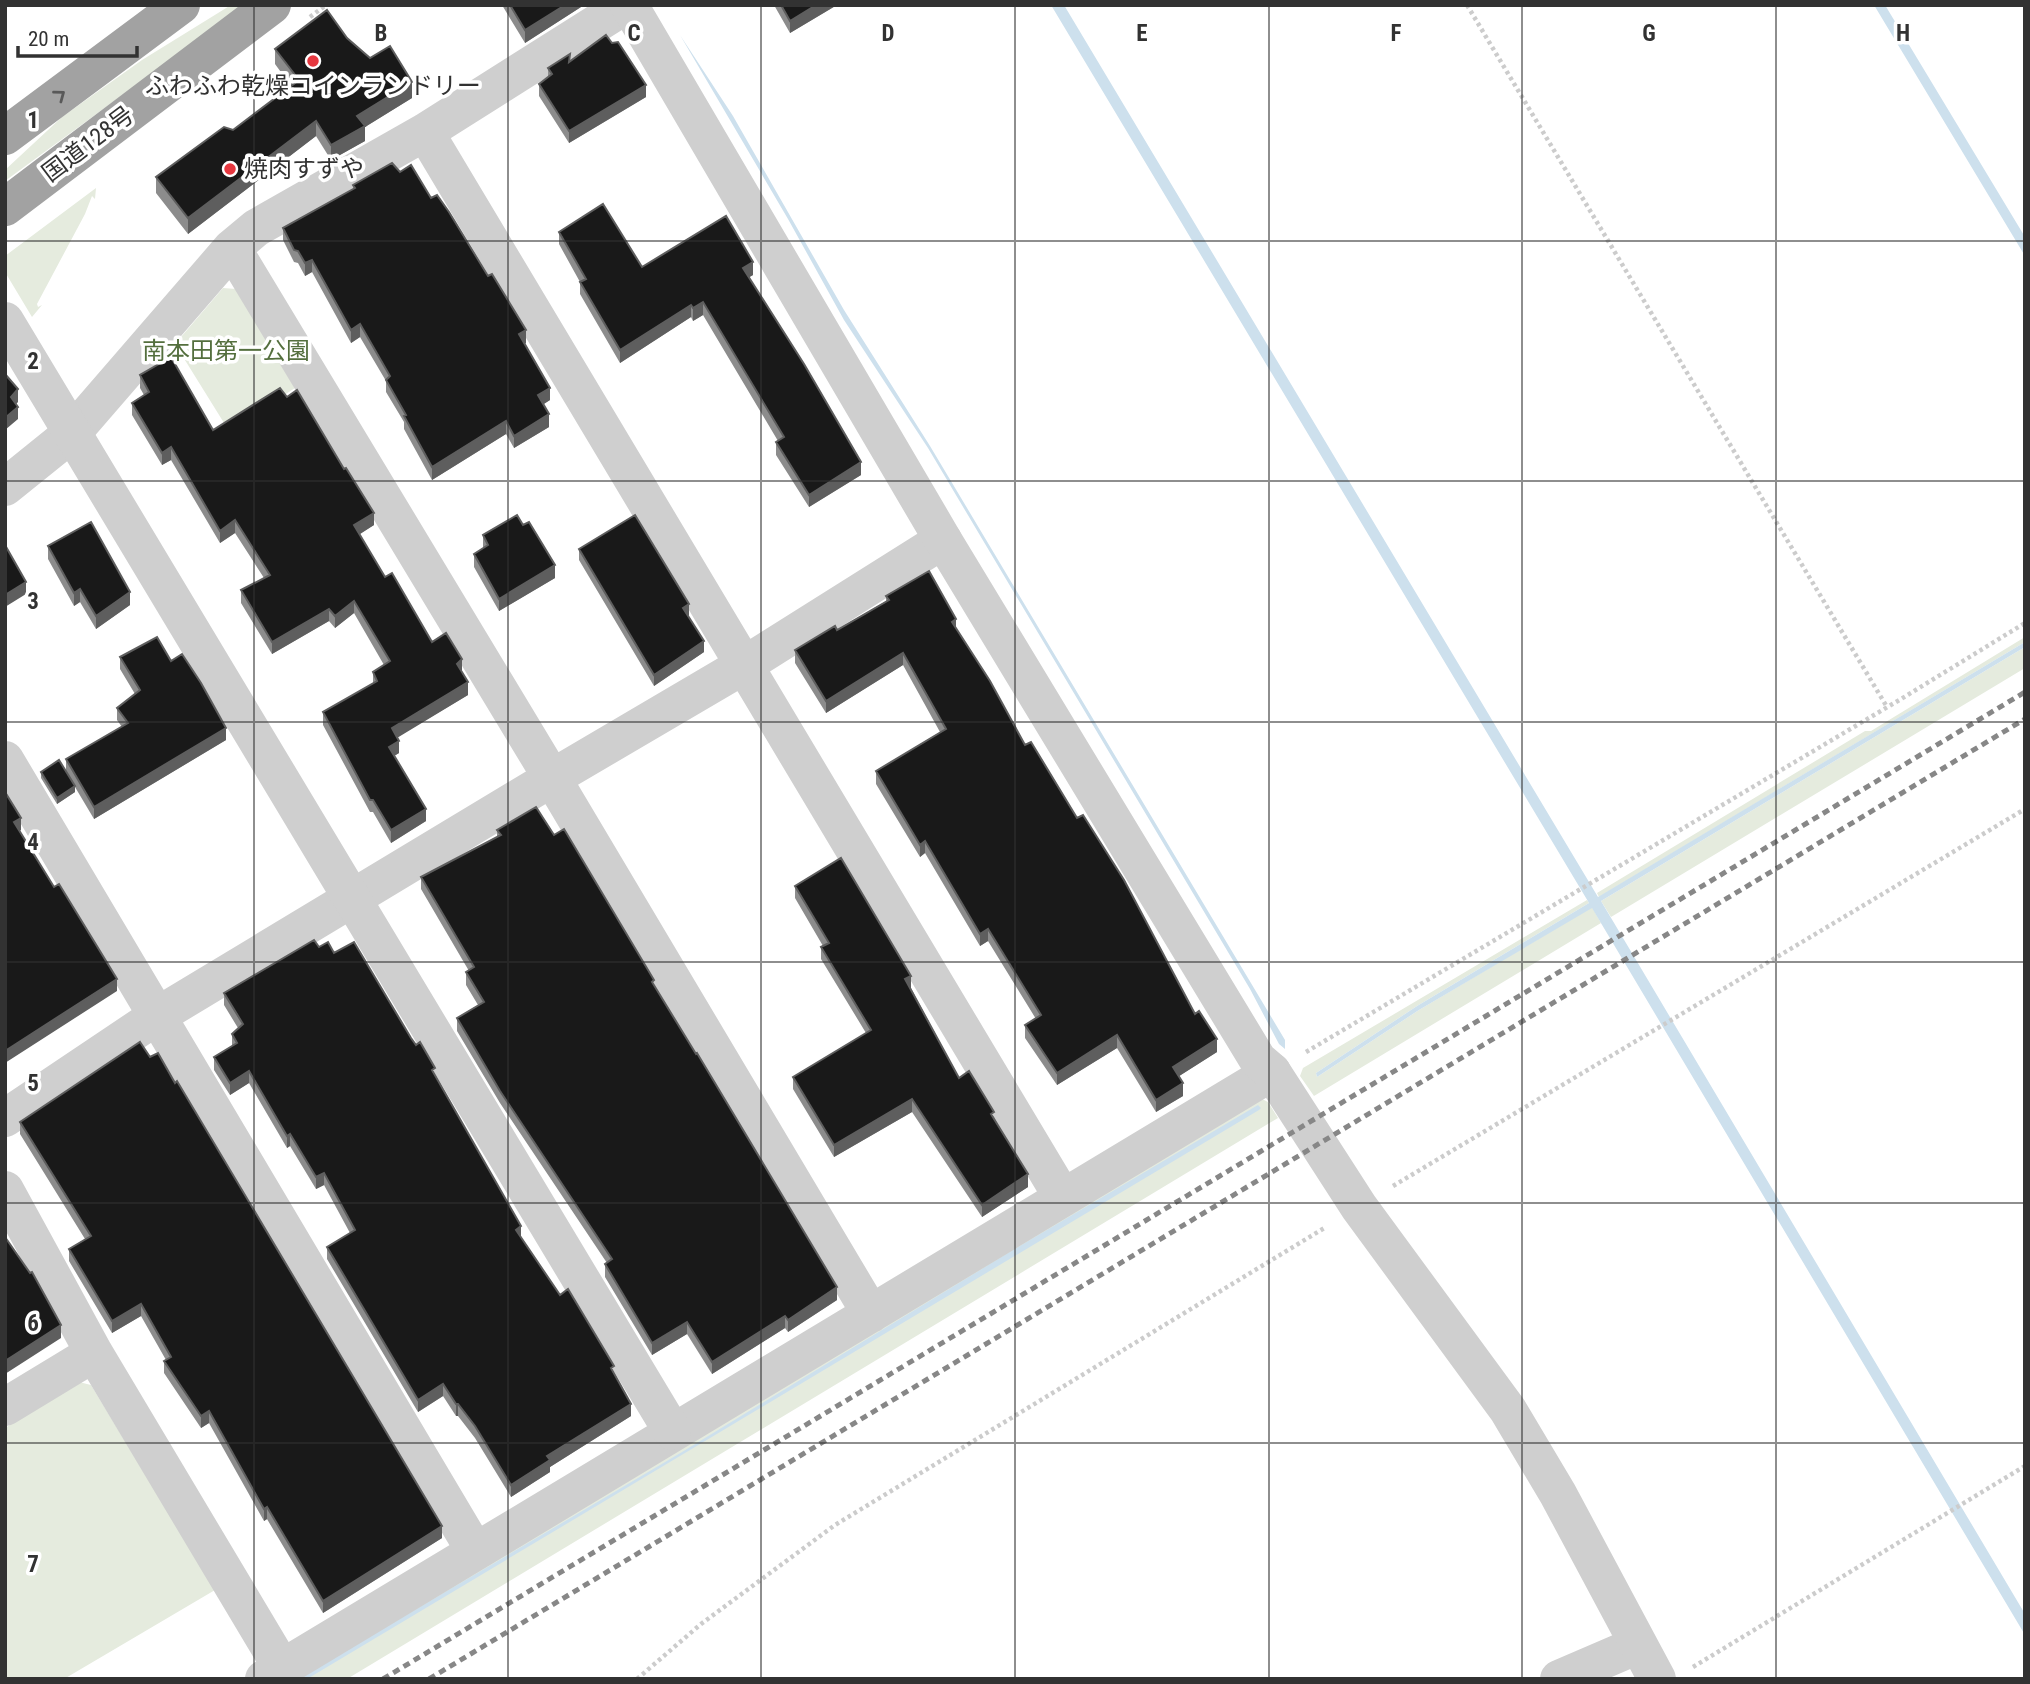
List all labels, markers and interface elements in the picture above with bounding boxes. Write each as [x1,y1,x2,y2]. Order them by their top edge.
scale bar [18,14,136,58]
text: B [375,20,387,47]
text: C [627,20,641,47]
text: D [882,20,895,47]
text: E [1136,20,1148,47]
text: F [1391,20,1402,47]
text: G [1642,20,1656,47]
text: H [1896,20,1910,47]
text: 20 m [28,27,69,51]
marker: ふわふわ乾燥コインランドリー [305,53,321,69]
place label: ふわふわ乾燥コインランドリー [145,72,481,100]
one-way arrow [52,91,65,103]
street label: 国道128号 [37,100,139,188]
text: 1 [27,107,39,134]
place label: 焼肉すずや [244,155,364,183]
marker: 焼肉すずや [222,161,238,177]
park label: 南本田第一公園 [142,337,310,365]
text: 2 [27,348,39,375]
text: 3 [27,588,39,615]
text: 4 [27,829,39,856]
text: 5 [27,1070,39,1097]
text: 6 [27,1310,39,1337]
text: 7 [27,1551,39,1578]

